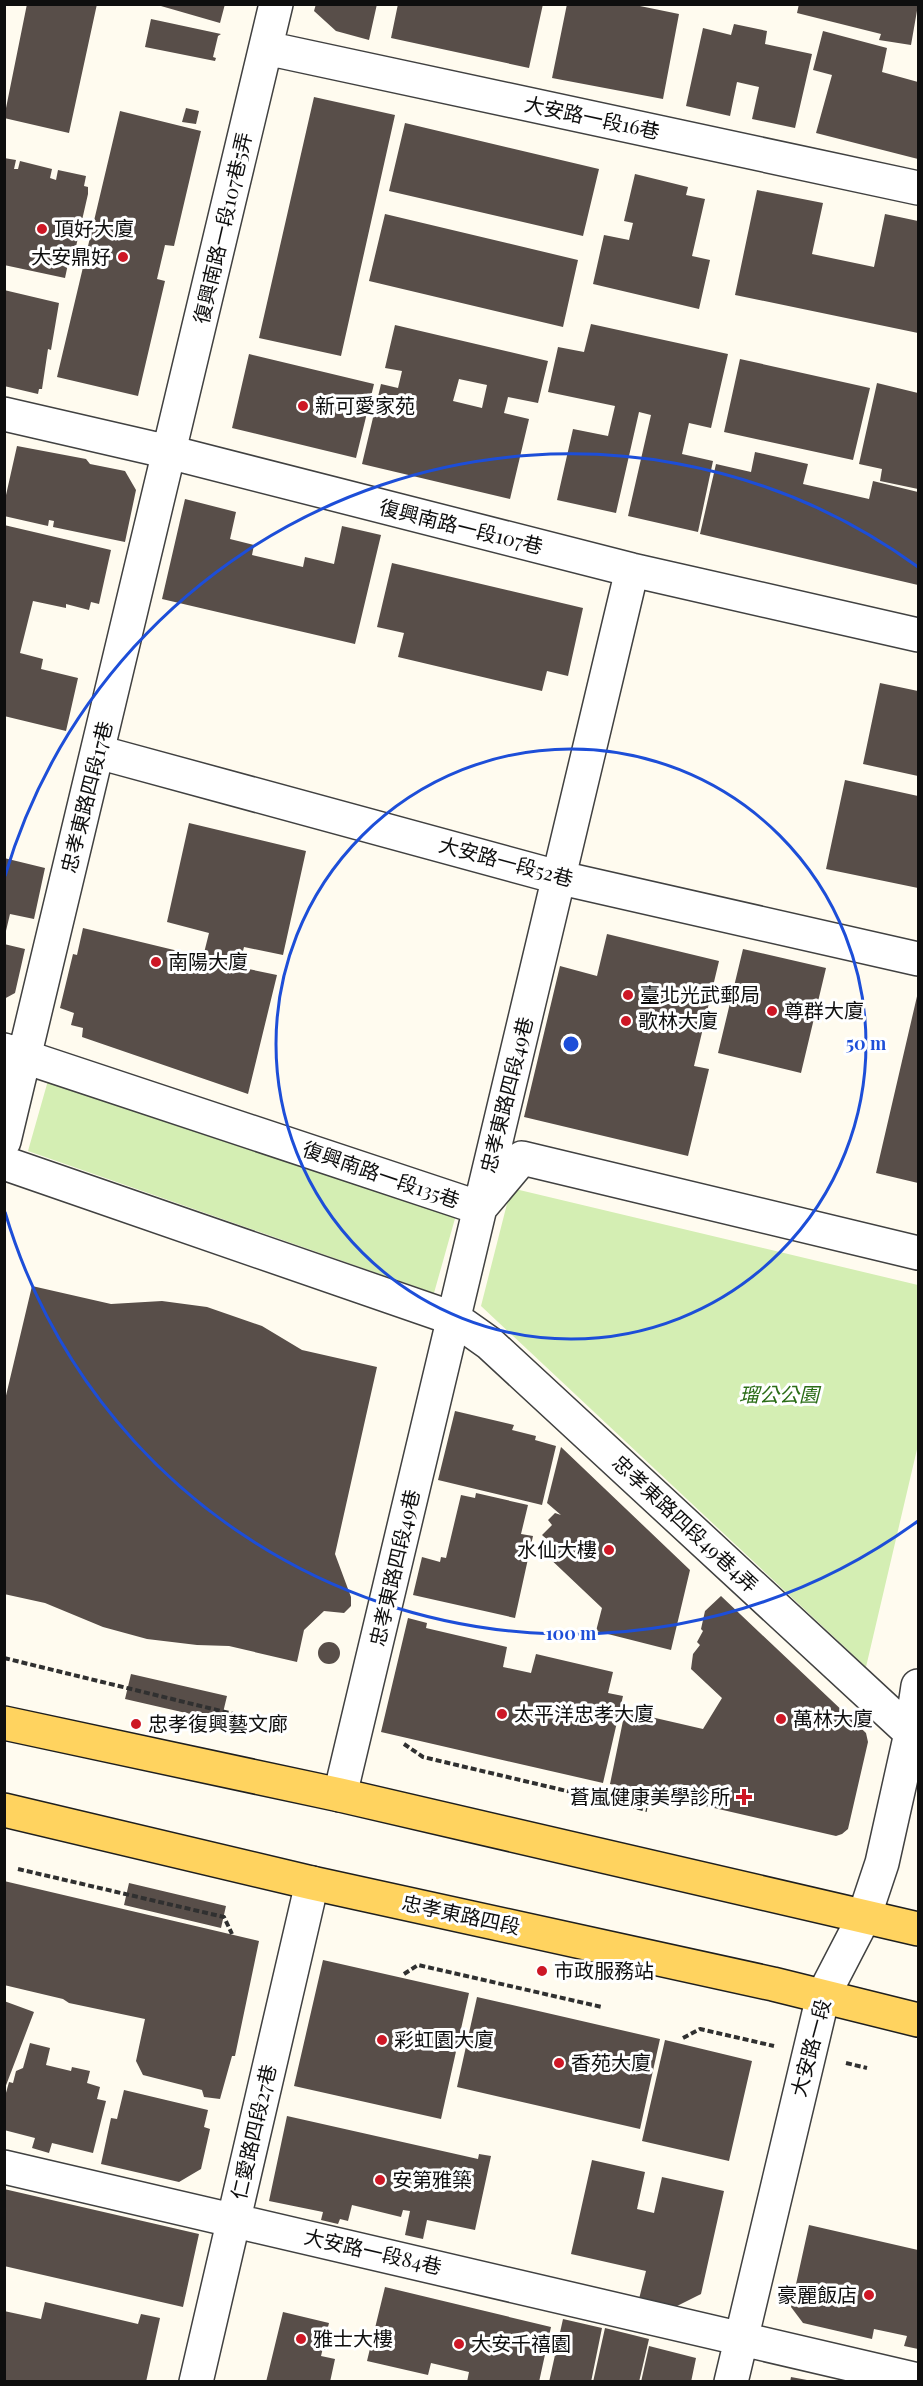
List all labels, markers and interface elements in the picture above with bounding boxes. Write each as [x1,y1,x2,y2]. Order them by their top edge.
street label: 大安路一段16巷 [522,89,662,144]
street label: 復興南路一段107巷5弄 [186,129,257,326]
place label: 頂好大廈 [54,214,134,241]
marker: 頂好大廈 [35,222,49,236]
place label: 大安鼎好 [31,242,111,269]
marker: 大安鼎好 [116,250,130,264]
place label: 新可愛家苑 [315,391,415,418]
marker: 新可愛家苑 [296,399,310,413]
street label: 復興南路一段107巷 [377,492,546,559]
street label: 忠孝東路四段17巷 [54,718,117,875]
street label: 大安路一段52巷 [436,830,576,891]
place label: 南陽大廈 [168,947,248,974]
marker: 南陽大廈 [149,955,163,969]
place label: 臺北光武郵局 [640,980,760,1007]
marker: 臺北光武郵局 [621,988,635,1002]
place label: 尊群大廈 [784,996,864,1023]
marker: 尊群大廈 [765,1004,779,1018]
place label: 歌林大廈 [638,1006,718,1033]
street label: 忠孝東路四段49巷 [473,1014,538,1176]
marker: 歌林大廈 [619,1014,633,1028]
text: 50 m [846,1031,887,1055]
centre of rings [561,1034,581,1054]
street label: 復興南路一段135巷 [299,1134,464,1213]
park label: 瑠公公園 [739,1380,822,1407]
street label: 忠孝東路四段49巷4弄 [607,1448,765,1598]
street label: 忠孝東路四段49巷 [362,1487,425,1649]
place label: 水仙大樓 [517,1535,597,1562]
marker: 水仙大樓 [602,1543,616,1557]
text: 100 m [546,1621,597,1645]
place label: 太平洋忠孝大廈 [514,1699,654,1726]
place label: 萬林大廈 [793,1704,873,1731]
marker: 太平洋忠孝大廈 [495,1707,509,1721]
place label: 忠孝復興藝文廊 [148,1709,288,1736]
marker: 萬林大廈 [774,1712,788,1726]
marker: 忠孝復興藝文廊 [129,1717,143,1731]
place label: 蒼嵐健康美學診所 [570,1782,730,1809]
marker: 蒼嵐健康美學診所 [735,1788,753,1806]
street label: 忠孝東路四段 [400,1888,523,1939]
place label: 市政服務站 [554,1956,654,1983]
marker: 市政服務站 [535,1964,549,1978]
street label: 大安路一段 [784,1996,836,2099]
place label: 彩虹園大廈 [394,2025,494,2052]
marker: 彩虹園大廈 [375,2033,389,2047]
place label: 香苑大廈 [571,2048,651,2075]
marker: 香苑大廈 [552,2056,566,2070]
street label: 仁愛路四段27巷 [224,2062,281,2202]
place label: 安第雅築 [392,2165,472,2192]
marker: 安第雅築 [373,2173,387,2187]
street label: 大安路一段84巷 [302,2222,445,2279]
place label: 豪麗飯店 [777,2280,857,2307]
marker: 豪麗飯店 [862,2288,876,2302]
place label: 雅士大樓 [313,2324,393,2351]
place label: 大安千禧園 [471,2329,571,2356]
marker: 雅士大樓 [294,2332,308,2346]
marker: 大安千禧園 [452,2337,466,2351]

